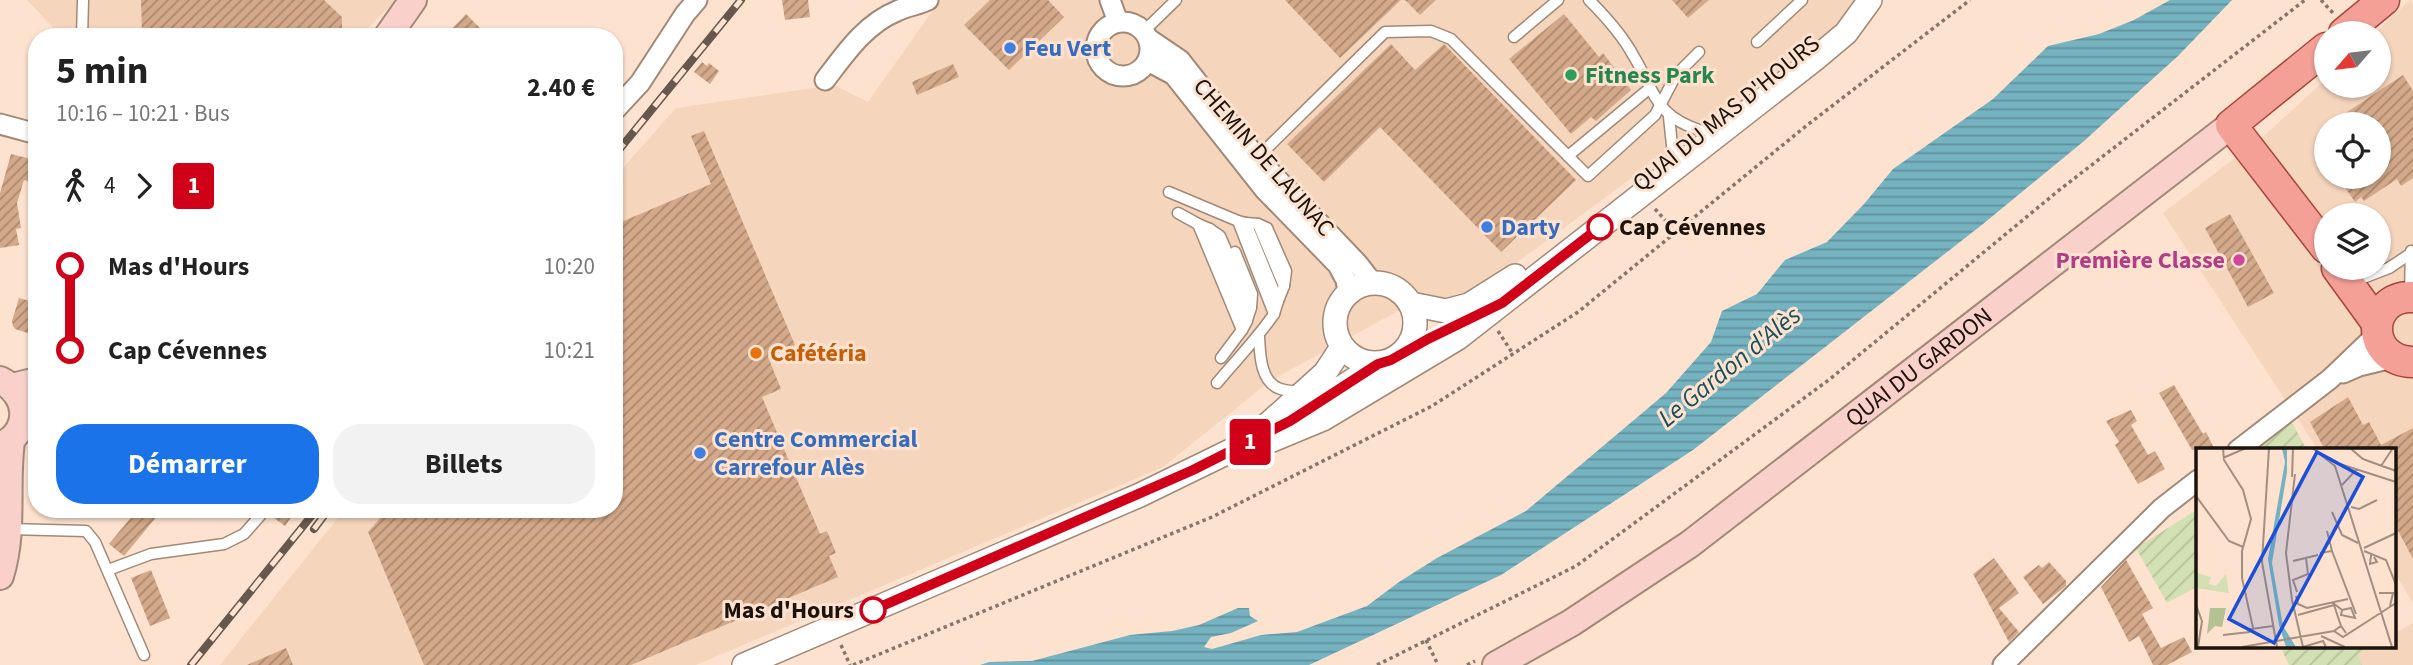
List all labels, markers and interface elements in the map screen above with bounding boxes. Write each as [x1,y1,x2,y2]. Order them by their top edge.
north arrow [2314,21,2390,98]
map controls [2314,21,2391,280]
street label: QUAI DU MAS D'HOURS [1625,27,1828,200]
place label: Feu Vert [1024,31,1111,66]
marker: Feu Vert [1002,40,1018,56]
text: 5 min [56,44,148,98]
place label: Fitness Park [1585,58,1715,93]
marker: Fitness Park [1563,67,1579,83]
text: 2.40 € [527,69,595,106]
street label: CHEMIN DE LAUNAC [1185,70,1343,244]
text: 10:16 – 10:21 · Bus [56,97,230,130]
button: locate [2314,112,2391,189]
icon: walk [56,167,94,205]
icon: forward [125,167,163,205]
text: 1 [187,168,200,203]
text: 4 [104,169,115,202]
button: layers [2314,203,2391,280]
place label: Darty [1501,210,1561,245]
place label: Cap Cévennes [1619,210,1766,245]
marker: Cap Cévennes [1587,214,1613,240]
marker: Darty [1479,219,1495,235]
place label: Première Classe [2056,243,2225,278]
text: Mas d'Hours [108,248,249,285]
text: 10:20 [544,250,595,283]
marker: Première Classe [2231,252,2247,268]
water label: Le Gardon d'Alès [1650,297,1809,436]
street label: QUAI DU GARDON [1838,299,2000,436]
text: Cap Cévennes [108,332,267,369]
text: 10:21 [544,334,595,367]
place label: Cafétéria [770,336,867,371]
marker: Cafétéria [748,345,764,361]
line badge: 1 [1227,419,1273,465]
place label: Centre Commercial Carrefour Alès [714,422,918,485]
button: Démarrer [56,424,319,504]
button: Billets [333,424,595,504]
text: 1 [1244,424,1256,459]
marker: Centre Commercial Carrefour Alès [692,445,708,461]
inset map [2196,448,2396,648]
place label: Mas d'Hours [724,593,854,628]
marker: Mas d'Hours [860,597,886,623]

